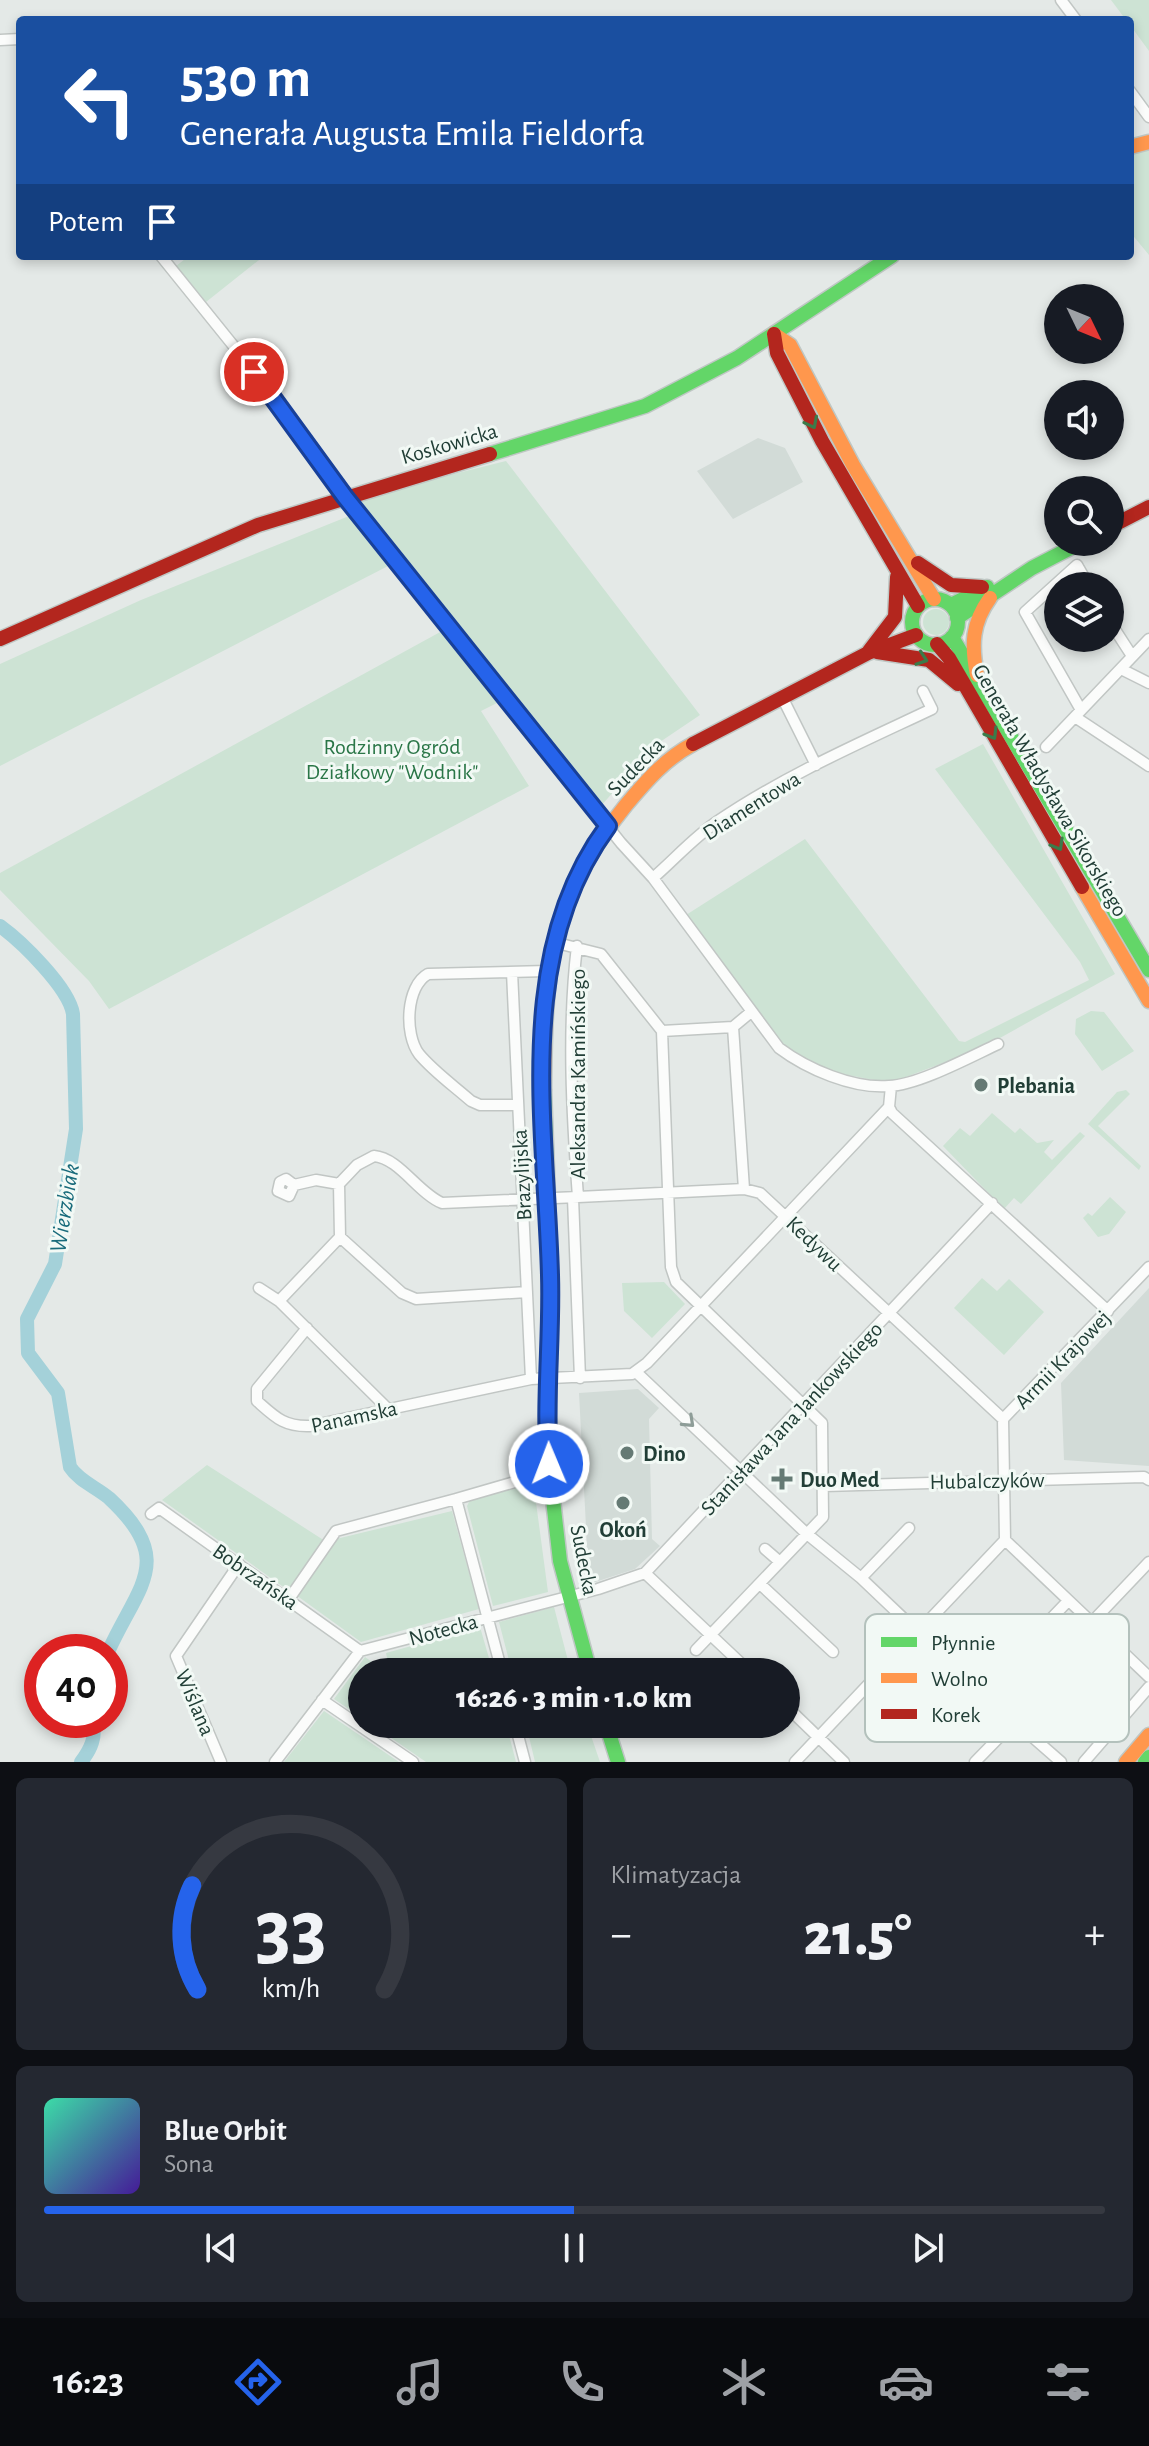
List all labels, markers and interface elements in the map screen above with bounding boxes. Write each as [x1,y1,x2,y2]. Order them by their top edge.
icon: left [48,48,152,152]
text: 530 m [180,51,311,107]
text: Generała Augusta Emila Fieldorfa [180,116,645,152]
icon: arrive [140,200,184,244]
text: Potem [48,207,124,237]
north arrow [1044,284,1124,364]
map controls [1044,284,1124,652]
pin [220,338,288,406]
icon: arrive [232,350,276,394]
button: sound [1044,380,1124,460]
one-way arrow [803,414,818,429]
street label: Koskowicka [399,420,500,468]
button: search [1044,476,1124,556]
button: layers [1044,572,1124,652]
one-way arrow [914,649,928,665]
street label: Generała Władysława Sikorskiego [969,661,1131,920]
one-way arrow [982,725,998,740]
street label: Sudecka [603,733,668,800]
park label: Rodzinny Ogród Działkowy "Wodnik" [306,736,478,783]
street label: Diamentowa [699,767,804,844]
one-way arrow [1048,836,1064,851]
street label: Aleksandra Kamińskiego [567,969,589,1179]
place label: Plebania [997,1075,1076,1097]
marker: Plebania [972,1076,990,1094]
street label: Brazylijska [509,1129,535,1221]
water label: Wierzbiak [46,1162,84,1254]
street label: Kedywu [782,1212,847,1275]
street label: Armii Krajowej [1011,1306,1115,1413]
street label: Stanisława Jana Jankowskiego [697,1318,887,1519]
street label: Panamska [309,1397,399,1437]
one-way arrow [679,1412,694,1426]
position arrow [507,1422,591,1506]
place label: Dino [643,1443,686,1465]
marker: Dino [618,1444,636,1462]
marker: Duo Med [771,1468,793,1490]
place label: Duo Med [800,1469,880,1491]
street label: Hubalczyków [929,1469,1045,1493]
marker: Okoń [614,1494,632,1512]
place label: Okoń [599,1519,647,1541]
street label: Sudecka [566,1523,602,1597]
street label: Bobrzańska [209,1539,302,1614]
street label: Notecka [406,1610,480,1650]
legend [865,1614,1129,1742]
text: Płynnie [931,1632,996,1654]
speed limit sign: 40 [24,1634,128,1738]
street label: Wiślana [171,1666,219,1739]
text: Wolno [931,1668,988,1690]
text: 16:26 · 3 min · 1.0 km [456,1683,692,1713]
text: Korek [931,1704,980,1726]
text: Klimatyzacja [611,1862,741,1888]
text: 33 [255,1889,327,1973]
text: 21.5° [804,1906,912,1966]
text: − [611,1913,632,1957]
text: + [1084,1913,1105,1957]
text: km/h [262,1974,321,2003]
text: Blue Orbit [164,2116,287,2146]
text: Sona [164,2151,214,2177]
icon: previous [199,2226,243,2270]
icon: pause [552,2226,596,2270]
icon: next [906,2226,950,2270]
icon: directions [230,2354,286,2410]
icon: music [392,2354,448,2410]
icon: phone [554,2354,610,2410]
icon: climate [716,2354,772,2410]
icon: car [878,2354,934,2410]
icon: filters [1040,2354,1096,2410]
text: 16:23 [53,2364,124,2400]

